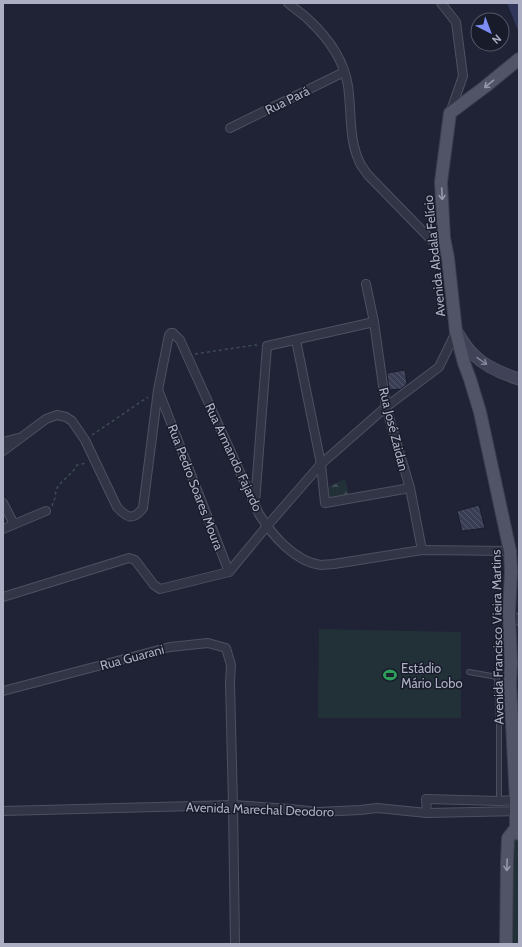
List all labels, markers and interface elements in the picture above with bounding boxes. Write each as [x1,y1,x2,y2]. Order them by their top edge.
north arrow [470,12,510,52]
text: N [489,32,504,47]
one-way arrow [483,79,494,88]
street label: Rua Pará [262,82,312,118]
one-way arrow [438,187,445,200]
street label: Avenida Abdala Felício [420,194,448,318]
one-way arrow [476,357,487,365]
street label: Rua José Zaidan [376,386,412,472]
street label: Rua Armando Fajardo [201,400,266,514]
street label: Rua Pedro Soares Moura [165,422,228,553]
street label: Avenida Francisco Vieira Martins [487,549,507,725]
street label: Rua Guarani [98,641,166,673]
place label: Estádio Mário Lobo [401,660,463,691]
sports icon: Estádio Mário Lobo [382,667,398,683]
street label: Avenida Marechal Deodoro [186,798,334,820]
one-way arrow [503,858,511,871]

